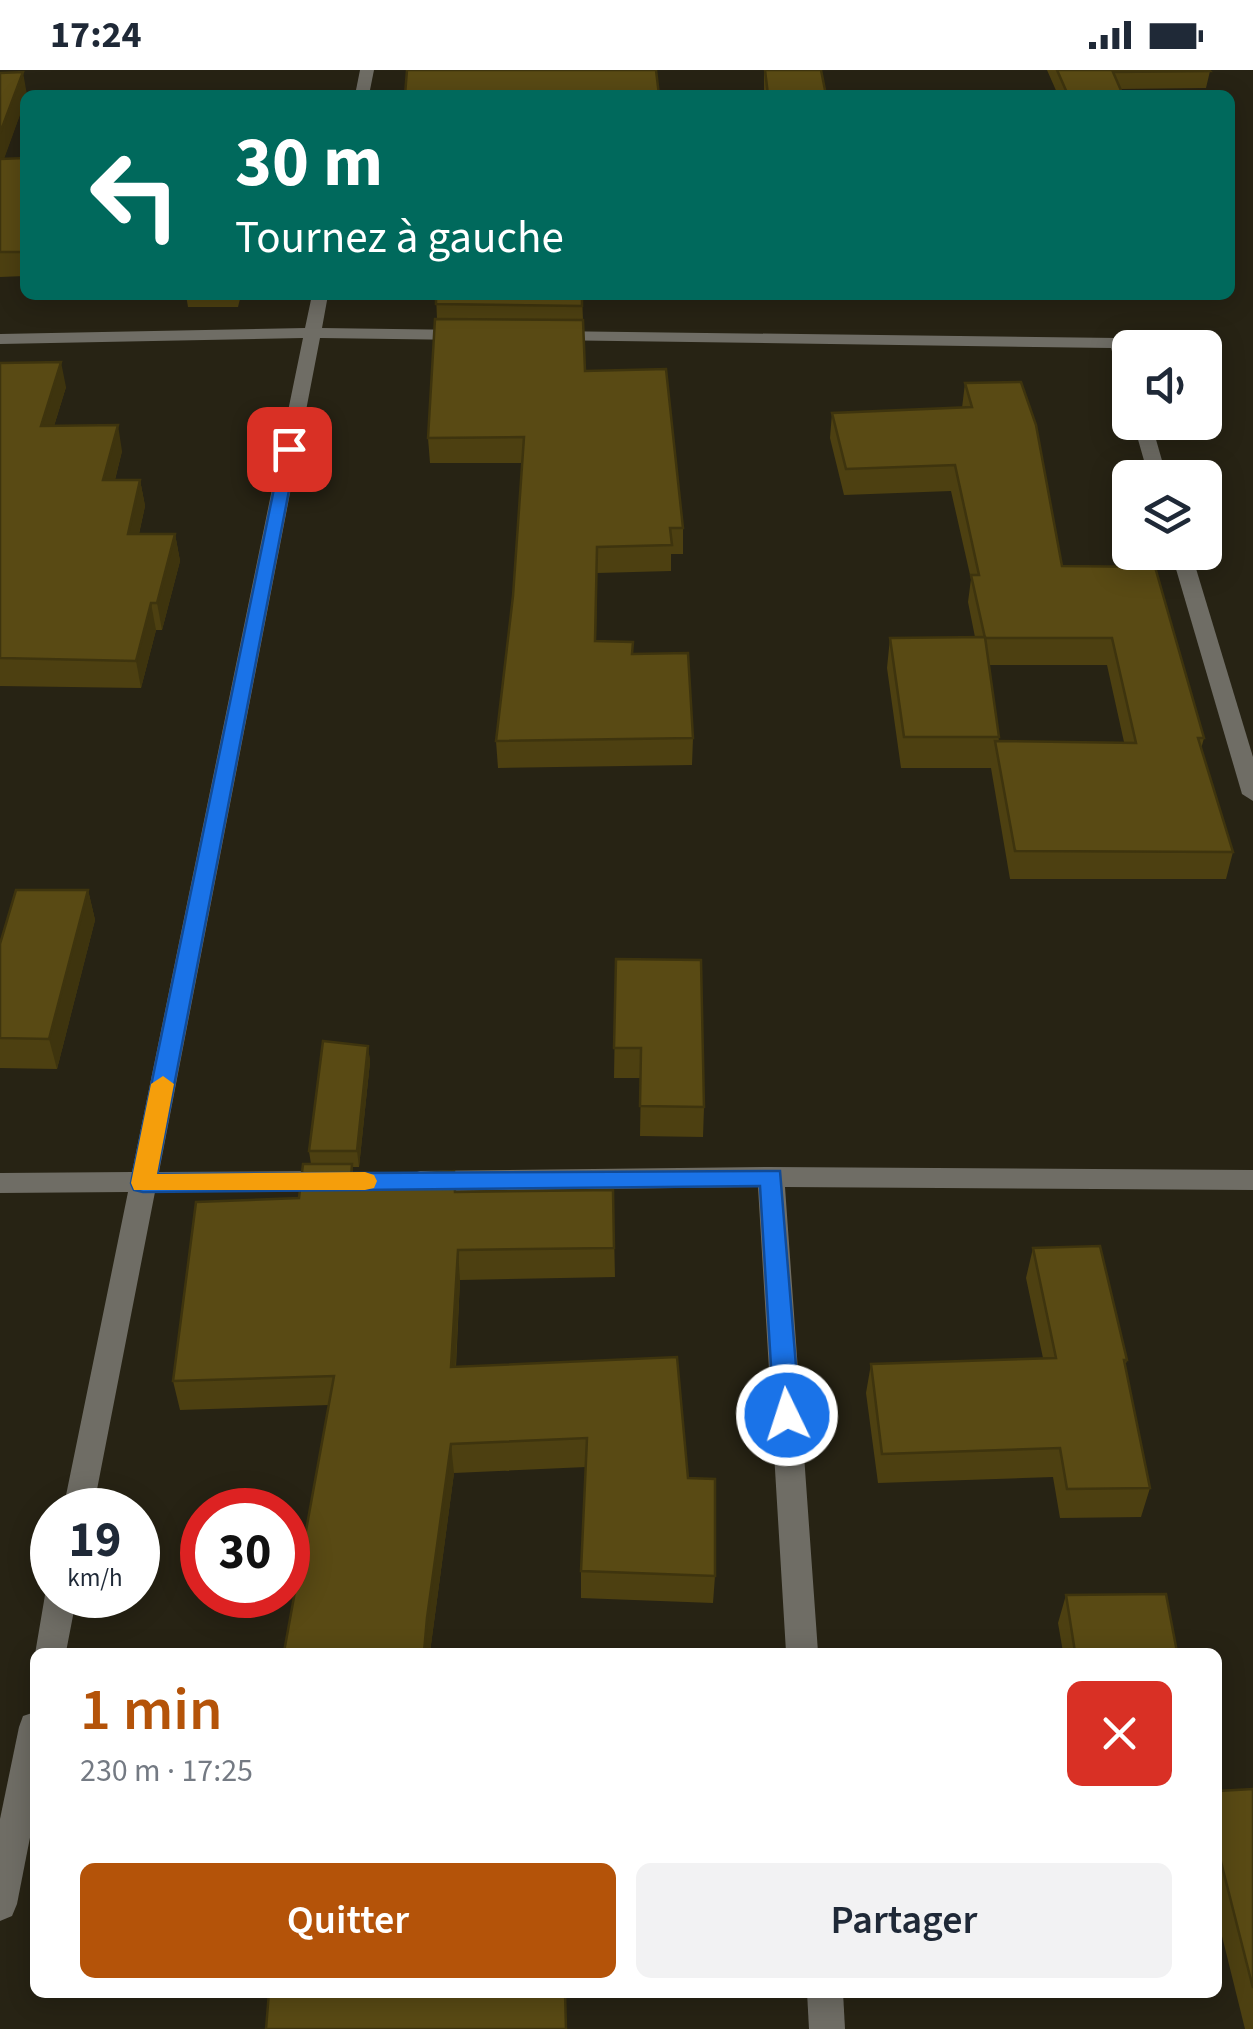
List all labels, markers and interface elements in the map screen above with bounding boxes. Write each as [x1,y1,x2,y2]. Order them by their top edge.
text: 17:24 [50,8,142,62]
text: 30 m [235,113,383,213]
icon: left [70,130,200,260]
text: Tournez à gauche [235,206,564,270]
map controls [1112,330,1222,570]
button: sound [1112,330,1222,440]
pin [247,407,332,492]
icon: arrive [262,422,317,477]
button: layers [1112,460,1222,570]
position arrow [735,1363,839,1467]
speed limit sign: 30 [180,1488,310,1618]
text: 19 [69,1505,121,1576]
text: km/h [67,1560,123,1596]
text: 1 min [80,1668,223,1753]
button: close [1067,1681,1172,1786]
text: 230 m · 17:25 [80,1748,253,1794]
button: Quitter [80,1863,616,1978]
button: Partager [636,1863,1172,1978]

